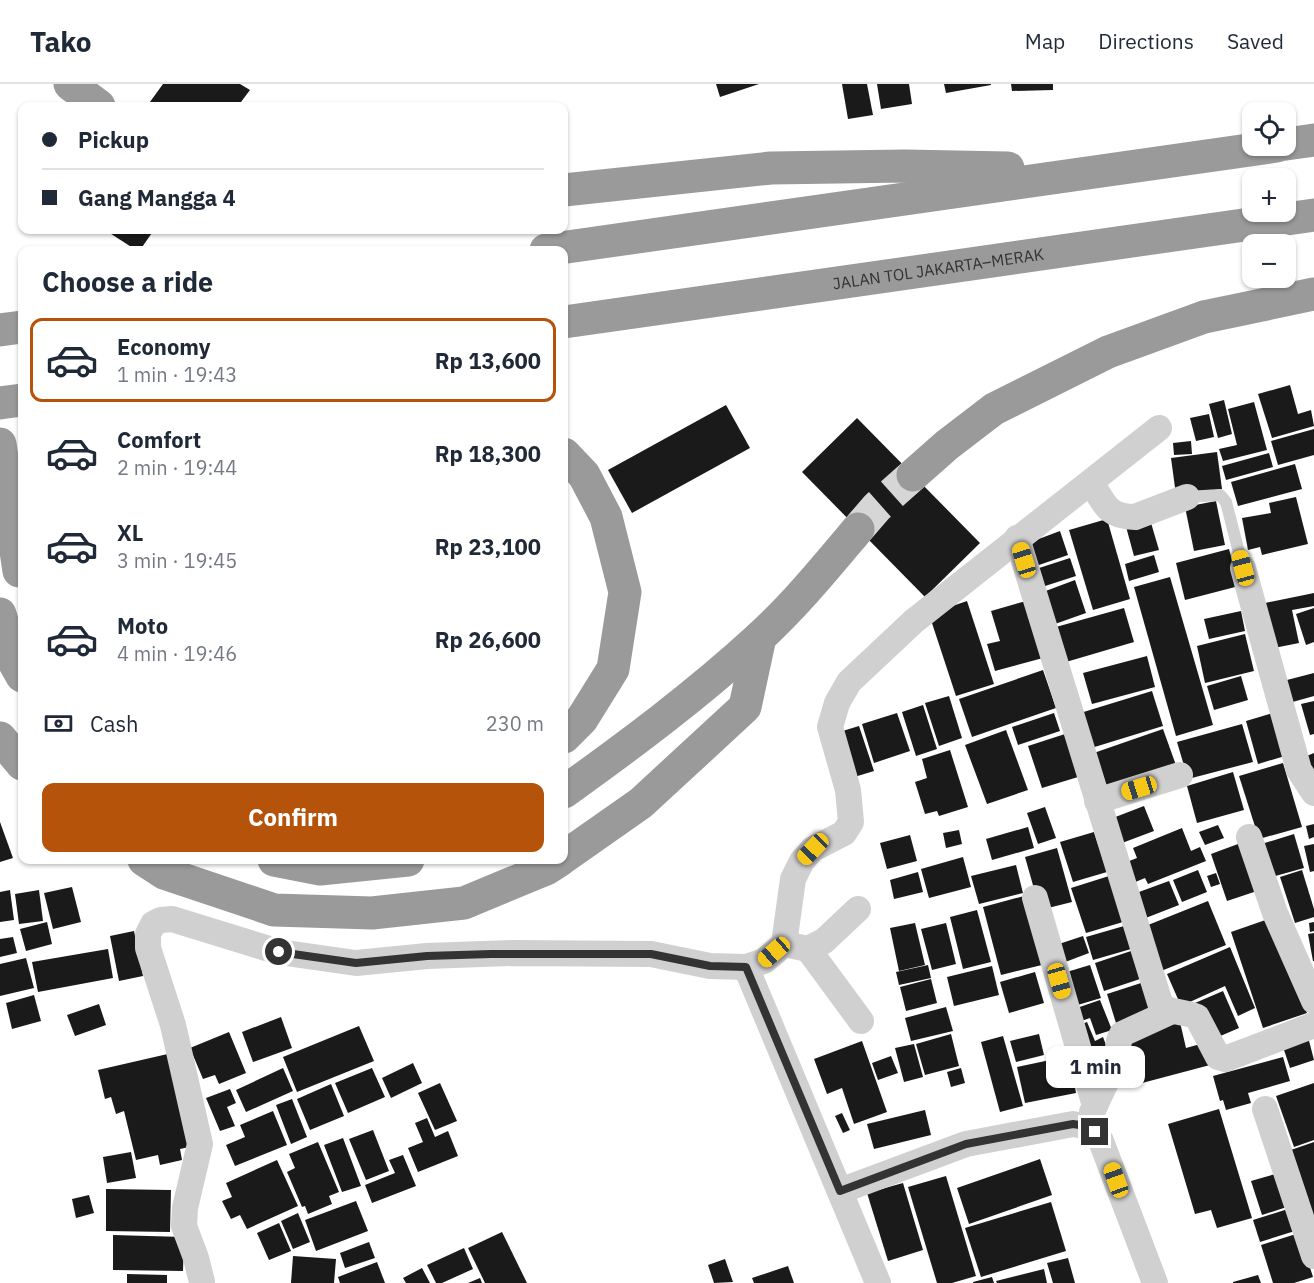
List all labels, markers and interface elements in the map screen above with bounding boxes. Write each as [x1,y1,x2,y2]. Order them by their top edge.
text: Tako [30,23,92,60]
text: Map [1025,27,1065,55]
text: Directions [1098,27,1194,55]
text: Saved [1227,27,1284,55]
map controls [1242,102,1296,288]
button: locate [1242,102,1296,156]
text: Pickup [78,125,149,154]
button: + [1242,168,1296,222]
text: Gang Mangga 4 [78,183,236,212]
button: − [1242,234,1296,288]
street label: JALAN TOL JAKARTA–MERAK [831,244,1045,294]
text: Choose a ride [42,264,213,299]
text: Economy [117,332,211,361]
icon: car [45,333,99,387]
text: Rp 13,600 [435,346,541,375]
text: 1 min · 19:43 [117,361,237,388]
text: Comfort [117,425,201,454]
icon: car [45,426,99,480]
text: Rp 18,300 [435,439,541,468]
text: 2 min · 19:44 [117,454,237,481]
text: XL [117,518,143,547]
icon: car [45,519,99,573]
text: Rp 23,100 [435,532,541,561]
car [1010,540,1038,580]
text: 3 min · 19:45 [117,547,237,574]
car [1230,548,1256,588]
text: Moto [117,611,168,640]
icon: car [45,612,99,666]
text: Rp 26,600 [435,625,541,654]
text: 4 min · 19:46 [117,640,237,667]
icon: cash [42,707,75,740]
text: Cash [90,709,139,738]
text: 230 m [486,710,544,737]
car [1119,774,1159,802]
button: Confirm [42,783,544,852]
car [794,830,832,868]
car [755,933,793,971]
route start [265,938,292,965]
car [1045,961,1073,1001]
callout: 1 min [1046,1045,1144,1087]
text: 1 min [1069,1053,1122,1080]
route end [1081,1118,1108,1145]
car [1101,1160,1131,1200]

